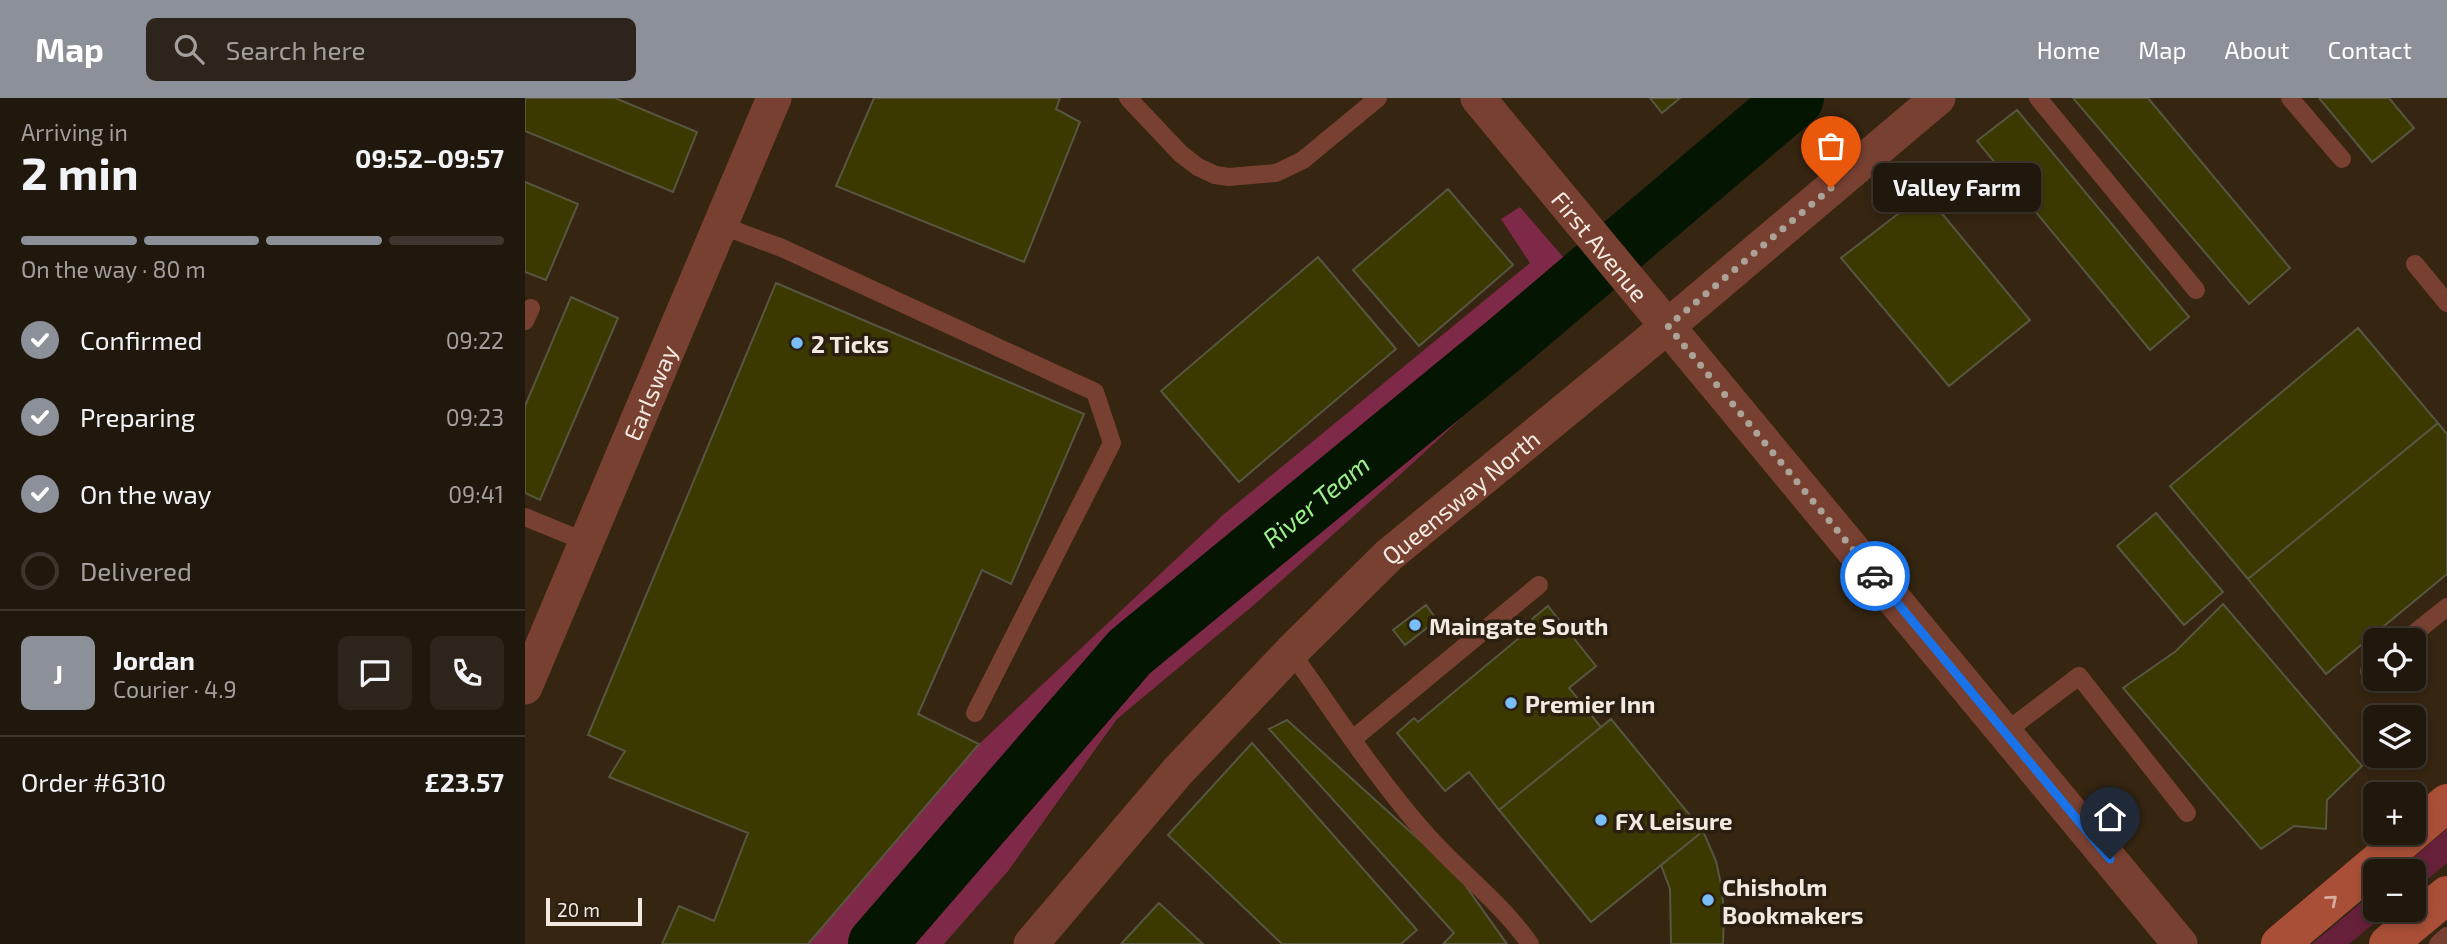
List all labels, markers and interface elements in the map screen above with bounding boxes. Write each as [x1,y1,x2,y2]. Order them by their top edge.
search box [146,18,636,81]
text: Map [35,29,104,69]
icon: search [170,30,208,68]
text: Search here [226,34,365,65]
text: Home [2037,35,2100,64]
text: Map [2138,35,2186,64]
text: About [2224,35,2290,64]
text: Contact [2328,35,2412,64]
pin [1801,116,1861,188]
text: Arriving in [21,118,128,146]
icon: bag [1812,127,1850,165]
text: 09:52–09:57 [355,142,504,173]
text: 2 min [21,144,139,199]
callout: Valley Farm [1873,164,2041,212]
text: Valley Farm [1893,173,2021,201]
street label: First Avenue [1546,185,1655,307]
text: On the way · 80 m [21,255,206,283]
icon: check [21,321,59,359]
text: Confirmed [80,324,203,355]
text: 09:22 [446,326,504,354]
place label: 2 Ticks [811,329,889,358]
marker: 2 Ticks [789,335,805,351]
street label: Earlsway [617,340,683,445]
icon: check [21,398,59,436]
text: Preparing [80,401,195,432]
text: 09:23 [446,403,504,431]
street label: Queensway North [1375,423,1545,570]
water label: River Team [1256,447,1375,553]
icon: check [21,475,59,513]
text: On the way [80,478,211,509]
text: 09:41 [448,480,504,508]
courier [1840,541,1910,611]
text: Delivered [80,555,192,586]
icon: car [1856,557,1894,595]
place label: Maingate South [1429,611,1608,640]
marker: Maingate South [1407,617,1423,633]
map controls [2363,628,2426,922]
button: locate [2363,628,2426,691]
button: chat [338,636,412,710]
button: phone [430,636,504,710]
text: Jordan [113,644,195,675]
text: J [53,658,63,689]
text: Courier · 4.9 [113,675,237,703]
place label: Premier Inn [1525,689,1656,718]
marker: Premier Inn [1503,695,1519,711]
button: layers [2363,705,2426,768]
text: Order #6310 [21,766,166,797]
text: £23.57 [424,766,504,797]
button: + [2363,782,2426,845]
pin [2080,787,2140,859]
icon: home [2091,798,2129,836]
place label: FX Leisure [1615,806,1733,835]
marker: FX Leisure [1593,812,1609,828]
button: − [2363,859,2426,922]
place label: Chisholm Bookmakers [1722,872,1863,929]
marker: Chisholm Bookmakers [1700,892,1716,908]
scale bar [546,895,642,927]
one-way arrow [2324,896,2337,908]
text: 20 m [557,898,600,921]

